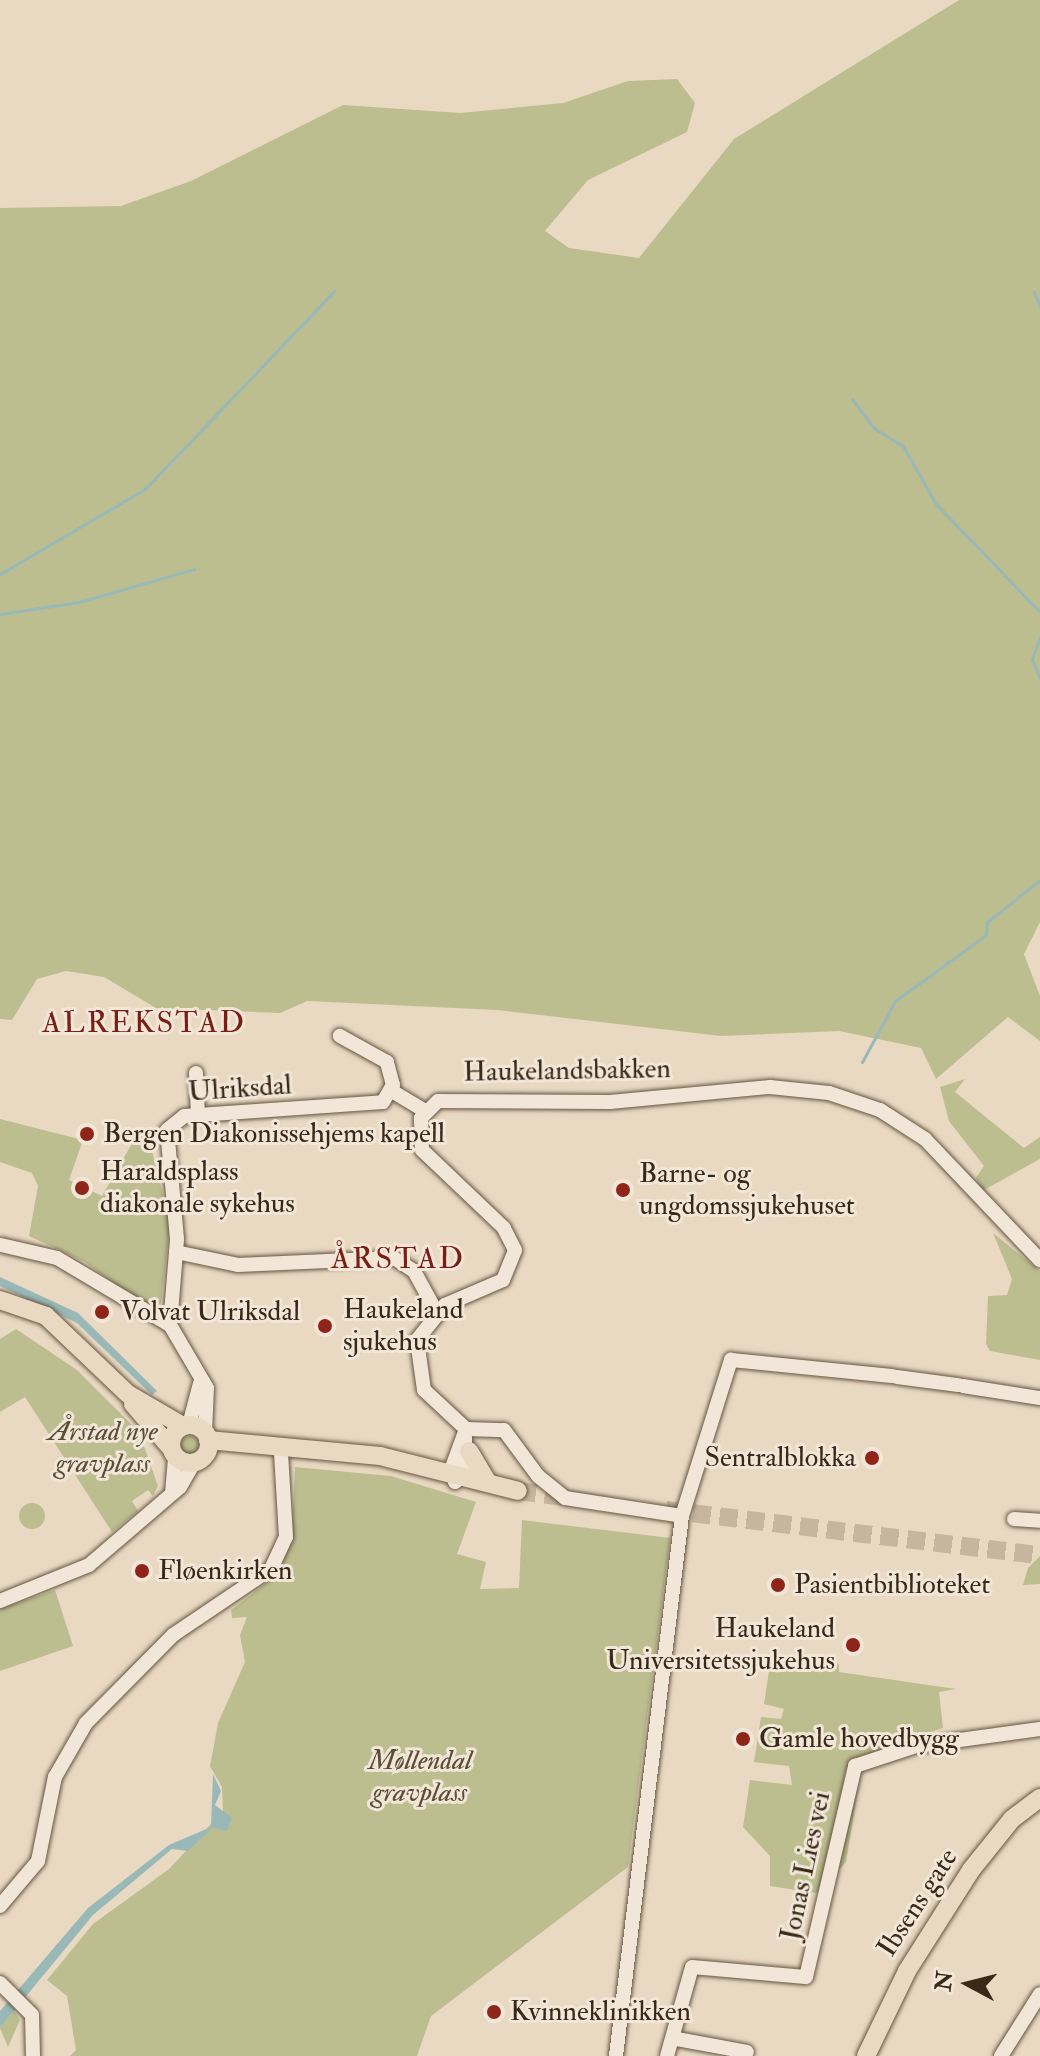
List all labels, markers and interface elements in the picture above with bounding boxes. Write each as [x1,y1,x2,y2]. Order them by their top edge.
district label: ALREKSTAD [42,1005,246,1041]
street label: Haukelandsbakken [463,1052,671,1090]
street label: Ulriksdal [187,1069,293,1109]
place label: Bergen Diakonissehjems kapell [103,1117,445,1151]
marker: Bergen Diakonissehjems kapell [78,1125,96,1143]
place label: Haraldsplass diakonale sykehus [100,1155,295,1221]
place label: Barne- og ungdomssjukehuset [639,1157,855,1223]
marker: Haraldsplass diakonale sykehus [71,1177,93,1199]
marker: Barne- og ungdomssjukehuset [614,1181,632,1199]
district label: ÅRSTAD [331,1241,465,1277]
place label: Haukeland sjukehus [343,1293,463,1359]
place label: Volvat Ulriksdal [120,1295,300,1329]
marker: Volvat Ulriksdal [91,1301,113,1323]
marker: Haukeland sjukehus [314,1315,336,1337]
park label: Årstad nye gravplass [48,1415,158,1481]
place label: Sentralblokka [704,1441,856,1475]
marker: Sentralblokka [863,1449,881,1467]
place label: Fløenkirken [158,1554,293,1588]
marker: Fløenkirken [133,1562,151,1580]
place label: Pasientbiblioteket [794,1568,990,1602]
marker: Pasientbiblioteket [769,1576,787,1594]
place label: Haukeland Universitetssjukehus [606,1612,835,1678]
marker: Haukeland Universitetssjukehus [842,1634,864,1656]
place label: Gamle hovedbygg [759,1722,959,1756]
marker: Gamle hovedbygg [734,1730,752,1748]
park label: Møllendal gravplass [368,1744,472,1810]
street label: Jonas Lies vei [774,1788,838,1944]
street label: Ibsens gate [871,1843,965,1963]
north arrow [928,1944,1008,2024]
text: N [929,1970,959,1993]
place label: Kvinneklinikken [510,1995,691,2029]
marker: Kvinneklinikken [485,2003,503,2021]

